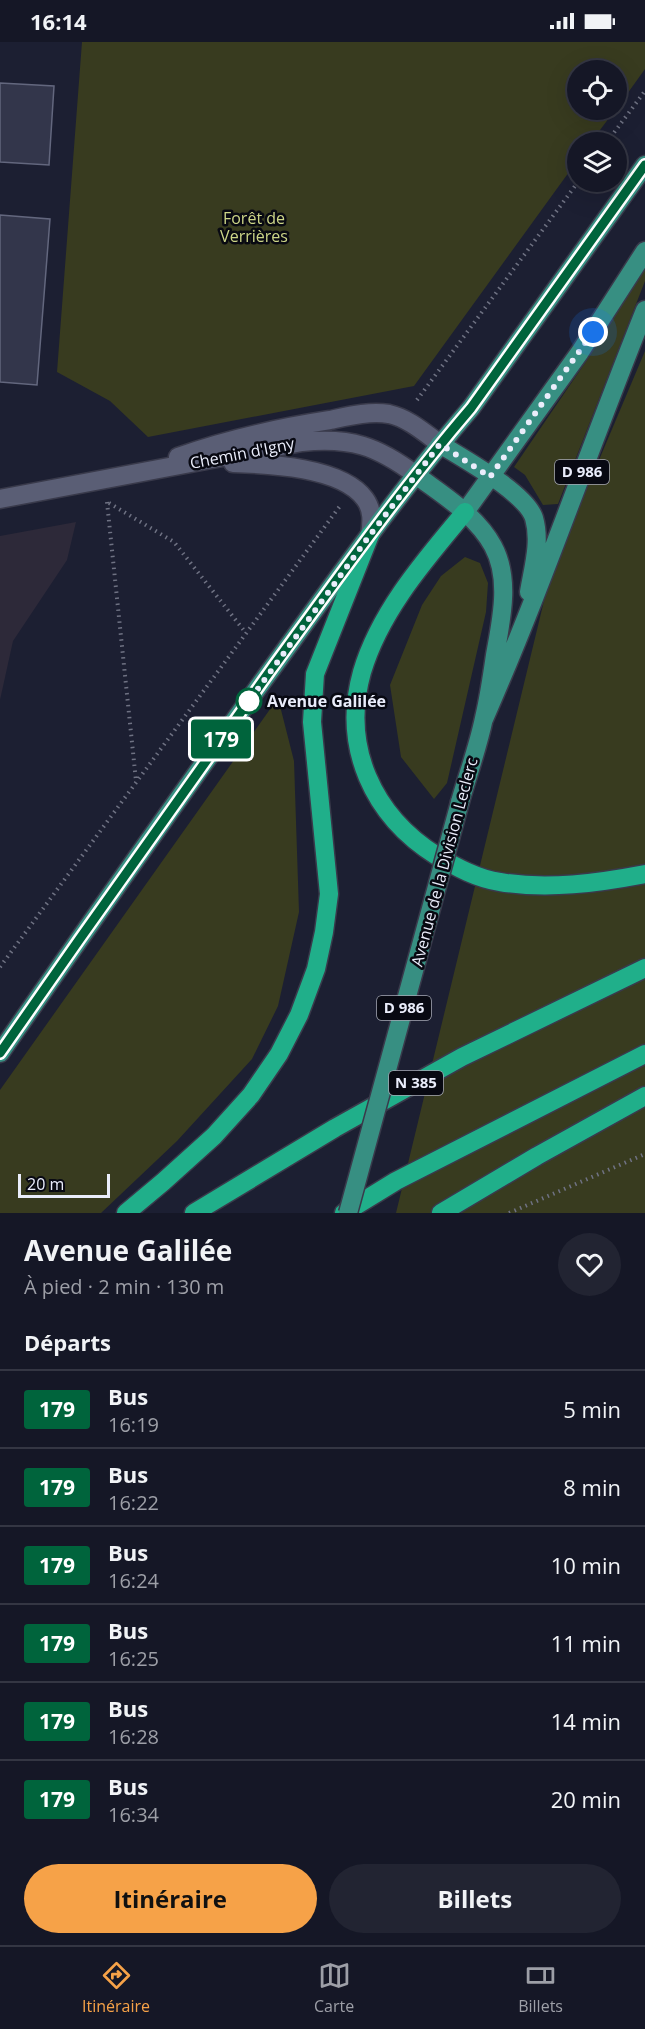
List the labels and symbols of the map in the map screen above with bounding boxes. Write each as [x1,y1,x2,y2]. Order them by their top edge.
park label: Forêt de Verrières [220,207,288,247]
your location [578,317,608,347]
street label: Chemin d'Igny [188,432,297,474]
road number: D 986 [555,460,609,484]
marker: Avenue Galilée [236,688,262,714]
place label: Avenue Galilée [267,690,386,712]
line badge: 179 [186,720,256,758]
street label: Avenue de la Division Leclerc [406,755,483,969]
road number: D 986 [377,996,431,1020]
road number: N 385 [389,1071,443,1095]
scale bar [18,1171,110,1198]

